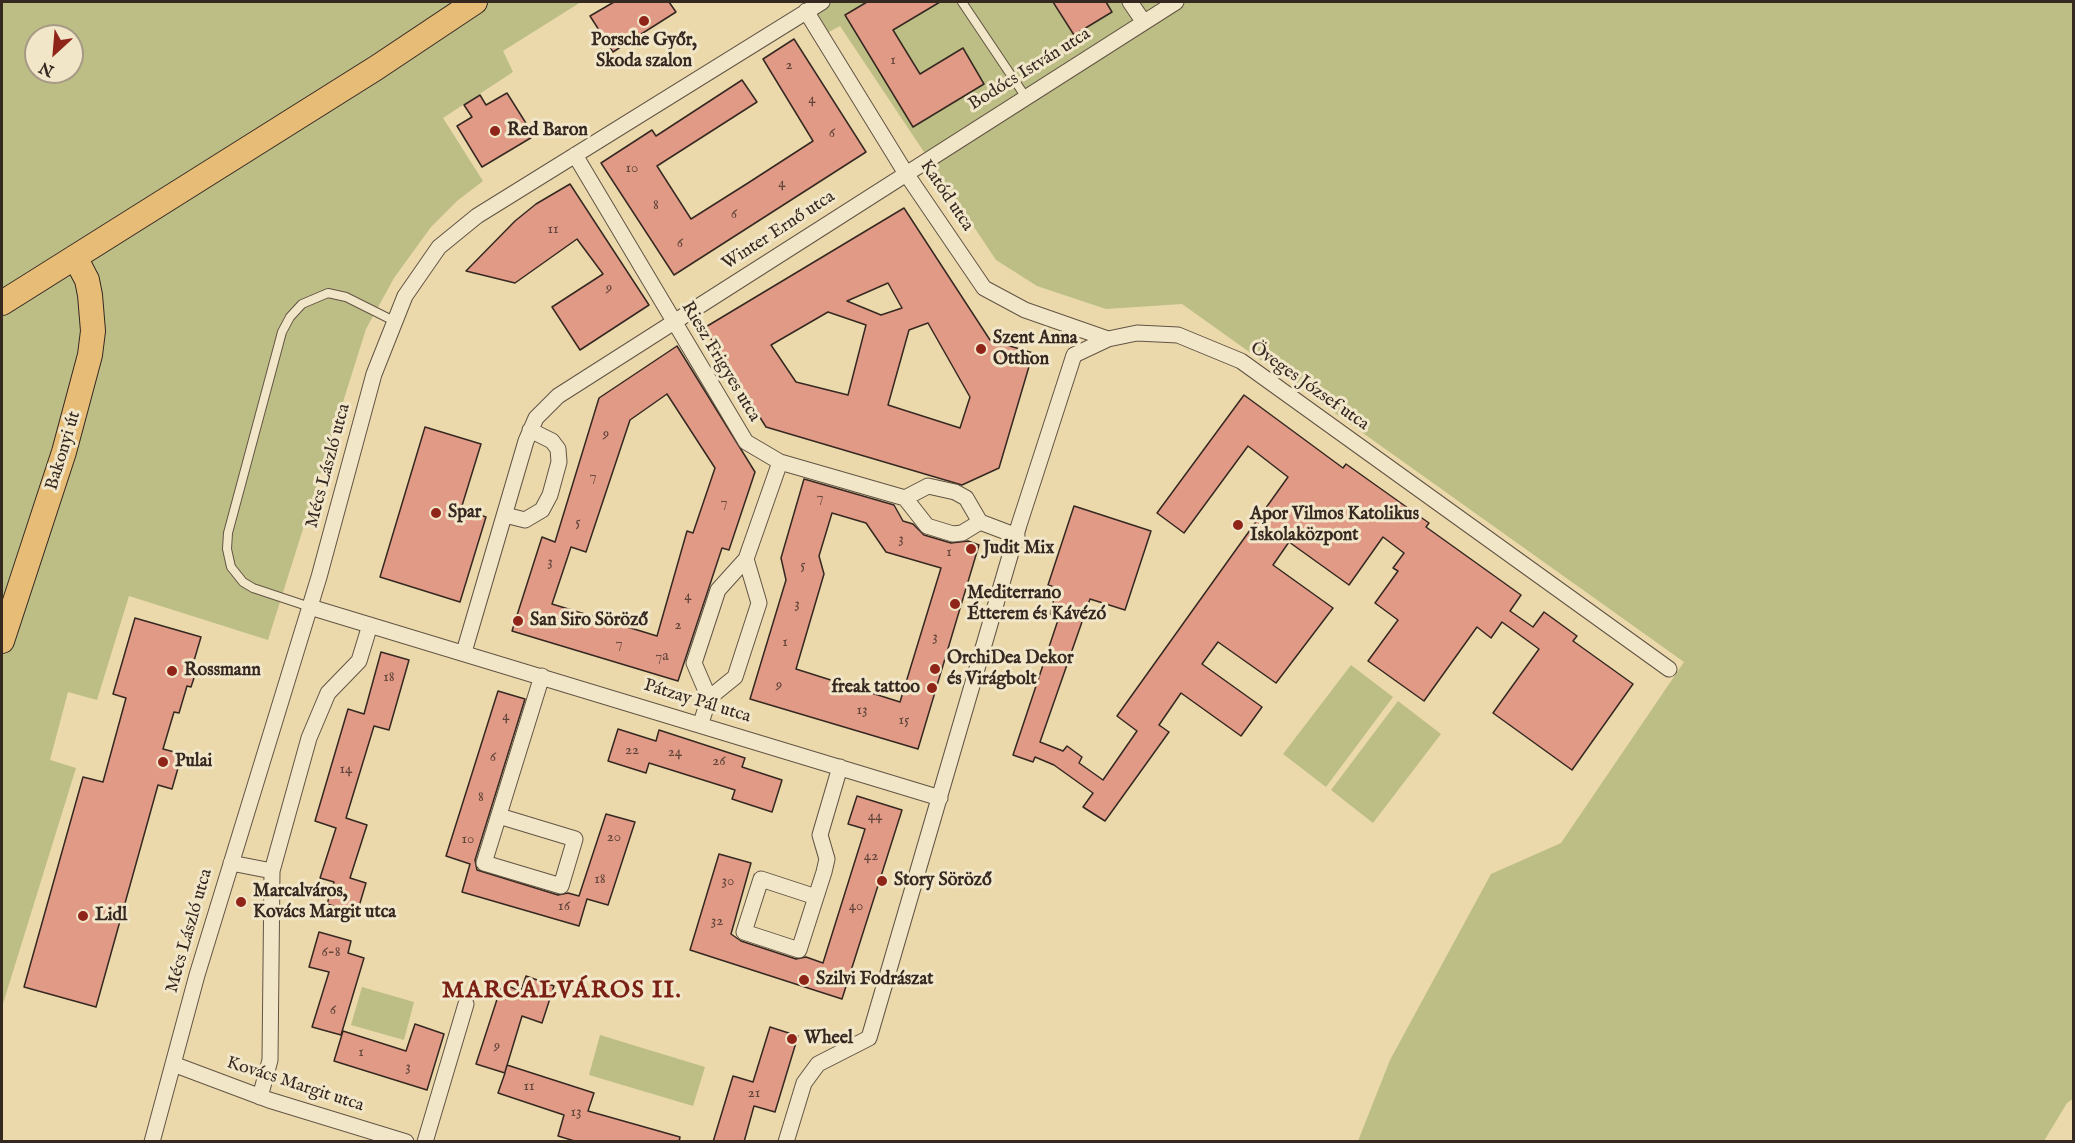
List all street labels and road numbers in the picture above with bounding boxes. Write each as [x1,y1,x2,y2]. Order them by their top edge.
street label: Bodócs István utca [965,24,1095,116]
street label: Katód utca [914,156,978,236]
street label: Winter Ernő utca [719,187,839,275]
street label: Riesz Frigyes utca [676,298,764,426]
street label: Öveges József utca [1245,338,1373,436]
street label: Mécs László utca [302,402,356,530]
street label: Bakonyi út [42,409,86,493]
street label: Pátzay Pál utca [641,675,753,729]
street label: Mécs László utca [162,867,218,995]
street label: Kovács Margit utca [224,1053,366,1117]

